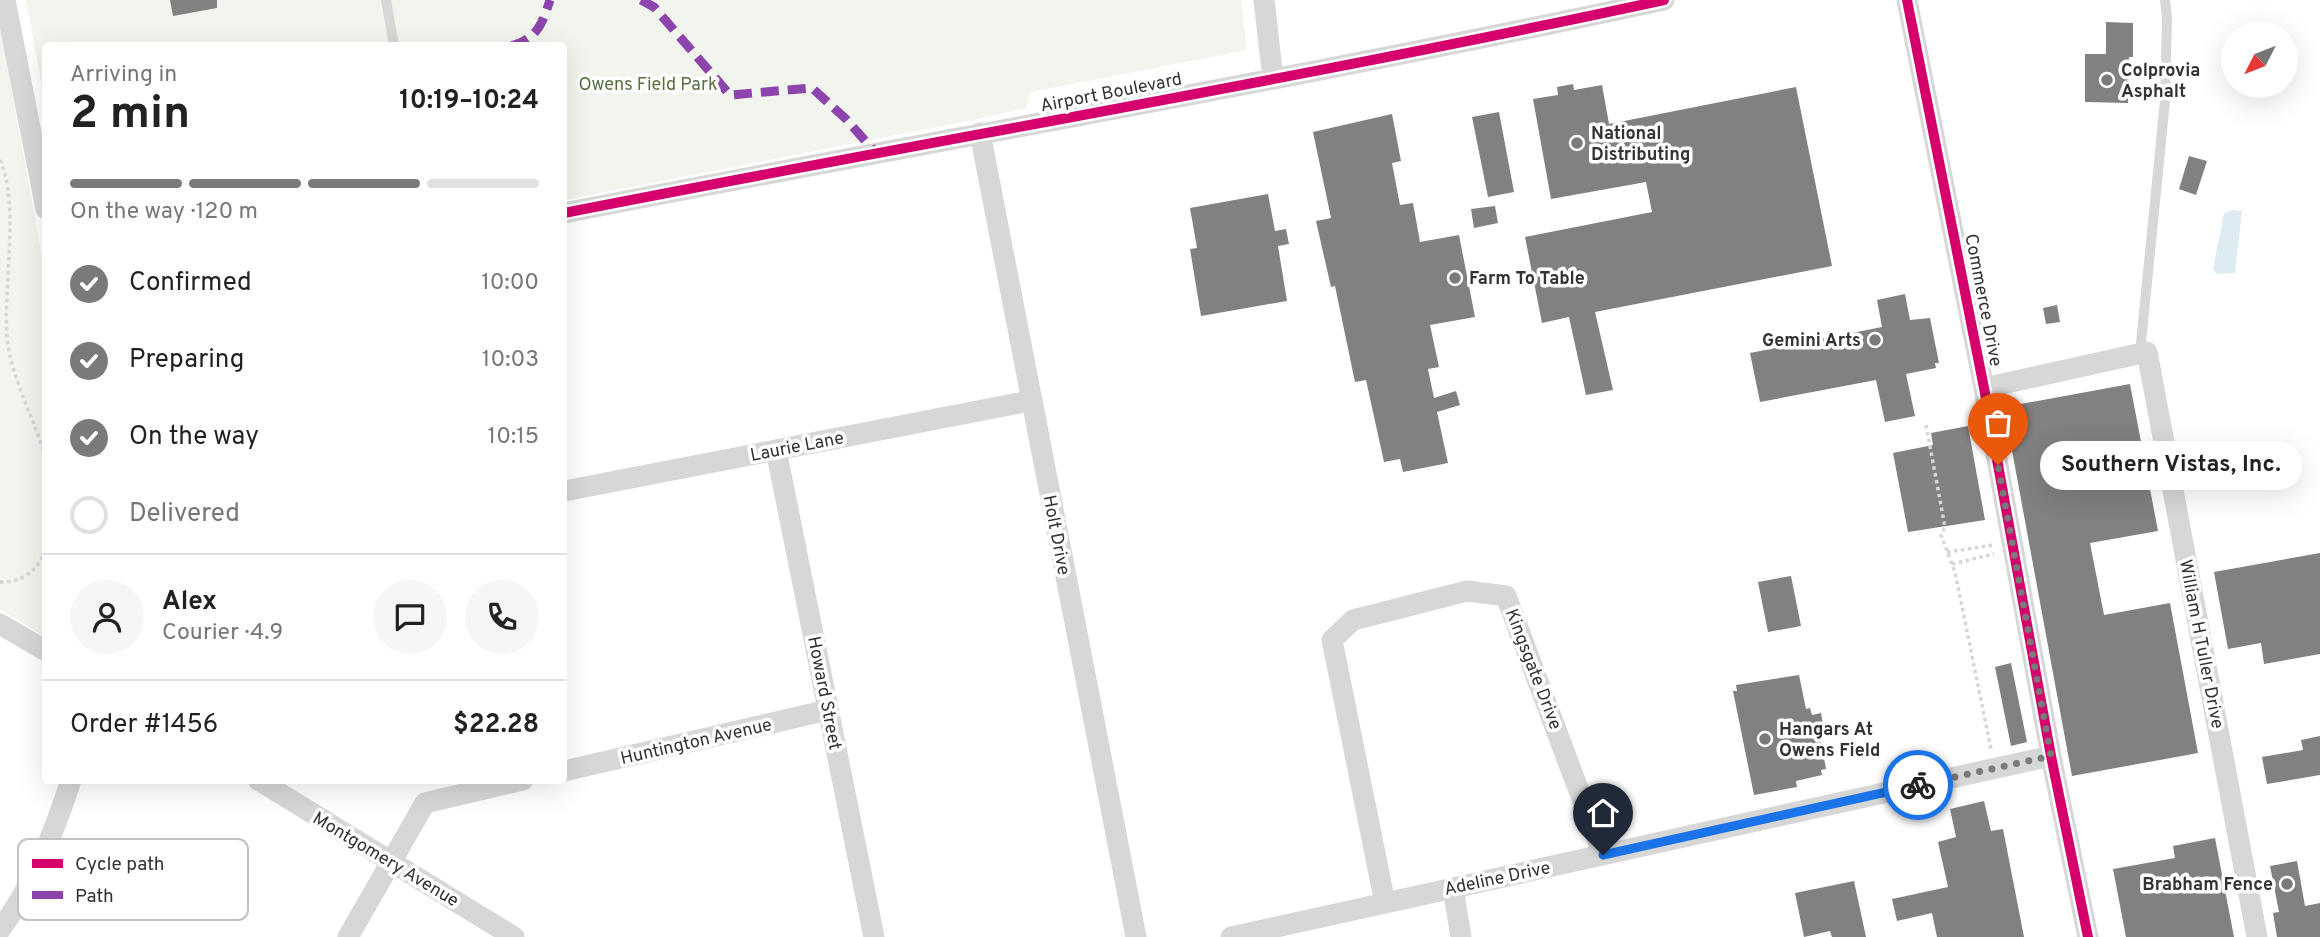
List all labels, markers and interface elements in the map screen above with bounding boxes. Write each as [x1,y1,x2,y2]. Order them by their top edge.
north arrow [2221,21,2298,98]
map controls [2221,21,2298,98]
place label: Colprovia Asphalt [2121,60,2200,104]
text: Arriving in [70,61,177,90]
street label: Airport Boulevard [1038,68,1184,118]
marker: Colprovia Asphalt [2099,72,2115,88]
park label: Owens Field Park [579,74,717,97]
text: 10:19–10:24 [399,85,539,118]
text: 2 min [70,86,190,145]
place label: National Distributing [1591,123,1690,167]
marker: National Distributing [1569,135,1585,151]
text: On the way · 120 m [70,198,258,227]
street label: Commerce Drive [1958,232,2007,369]
icon: check [70,265,108,303]
text: Confirmed [129,267,252,300]
place label: Farm To Table [1469,268,1585,291]
text: 10:00 [481,269,539,298]
marker: Farm To Table [1447,270,1463,286]
place label: Gemini Arts [1762,330,1861,353]
marker: Gemini Arts [1867,332,1883,348]
icon: check [70,342,108,380]
text: Preparing [129,344,244,377]
text: 10:03 [482,346,539,375]
pin [1968,393,2028,465]
icon: bag [1979,404,2017,442]
icon: check [70,419,108,457]
text: On the way [129,421,259,454]
text: 10:15 [488,423,539,452]
street label: Laurie Lane [748,427,846,468]
callout: Southern Vistas, Inc. [2040,440,2302,490]
text: Southern Vistas, Inc. [2061,451,2281,480]
street label: Holt Drive [1037,493,1075,577]
text: Delivered [129,498,240,531]
street label: William H Tuller Drive [2173,558,2228,731]
button: person [70,580,144,654]
button: chat [373,580,447,654]
button: phone [465,580,539,654]
text: Alex [162,586,217,619]
street label: Kingsgate Drive [1499,606,1566,733]
text: Courier · 4.9 [162,619,283,648]
street label: Howard Street [801,634,846,752]
text: Order #1456 [70,709,218,742]
text: $22.28 [453,709,539,742]
street label: Huntington Avenue [618,714,774,771]
place label: Hangars At Owens Field [1779,719,1880,763]
marker: Hangars At Owens Field [1757,731,1773,747]
courier [1883,750,1953,820]
icon: bike [1899,766,1937,804]
pin [1573,783,1633,855]
icon: home [1584,794,1622,832]
street label: Montgomery Avenue [308,807,463,913]
legend [18,839,248,920]
text: Cycle path [75,853,164,877]
street label: Adeline Drive [1442,857,1553,902]
place label: Brabham Fence [2142,874,2273,897]
marker: Brabham Fence [2279,876,2295,892]
text: Path [75,885,114,909]

